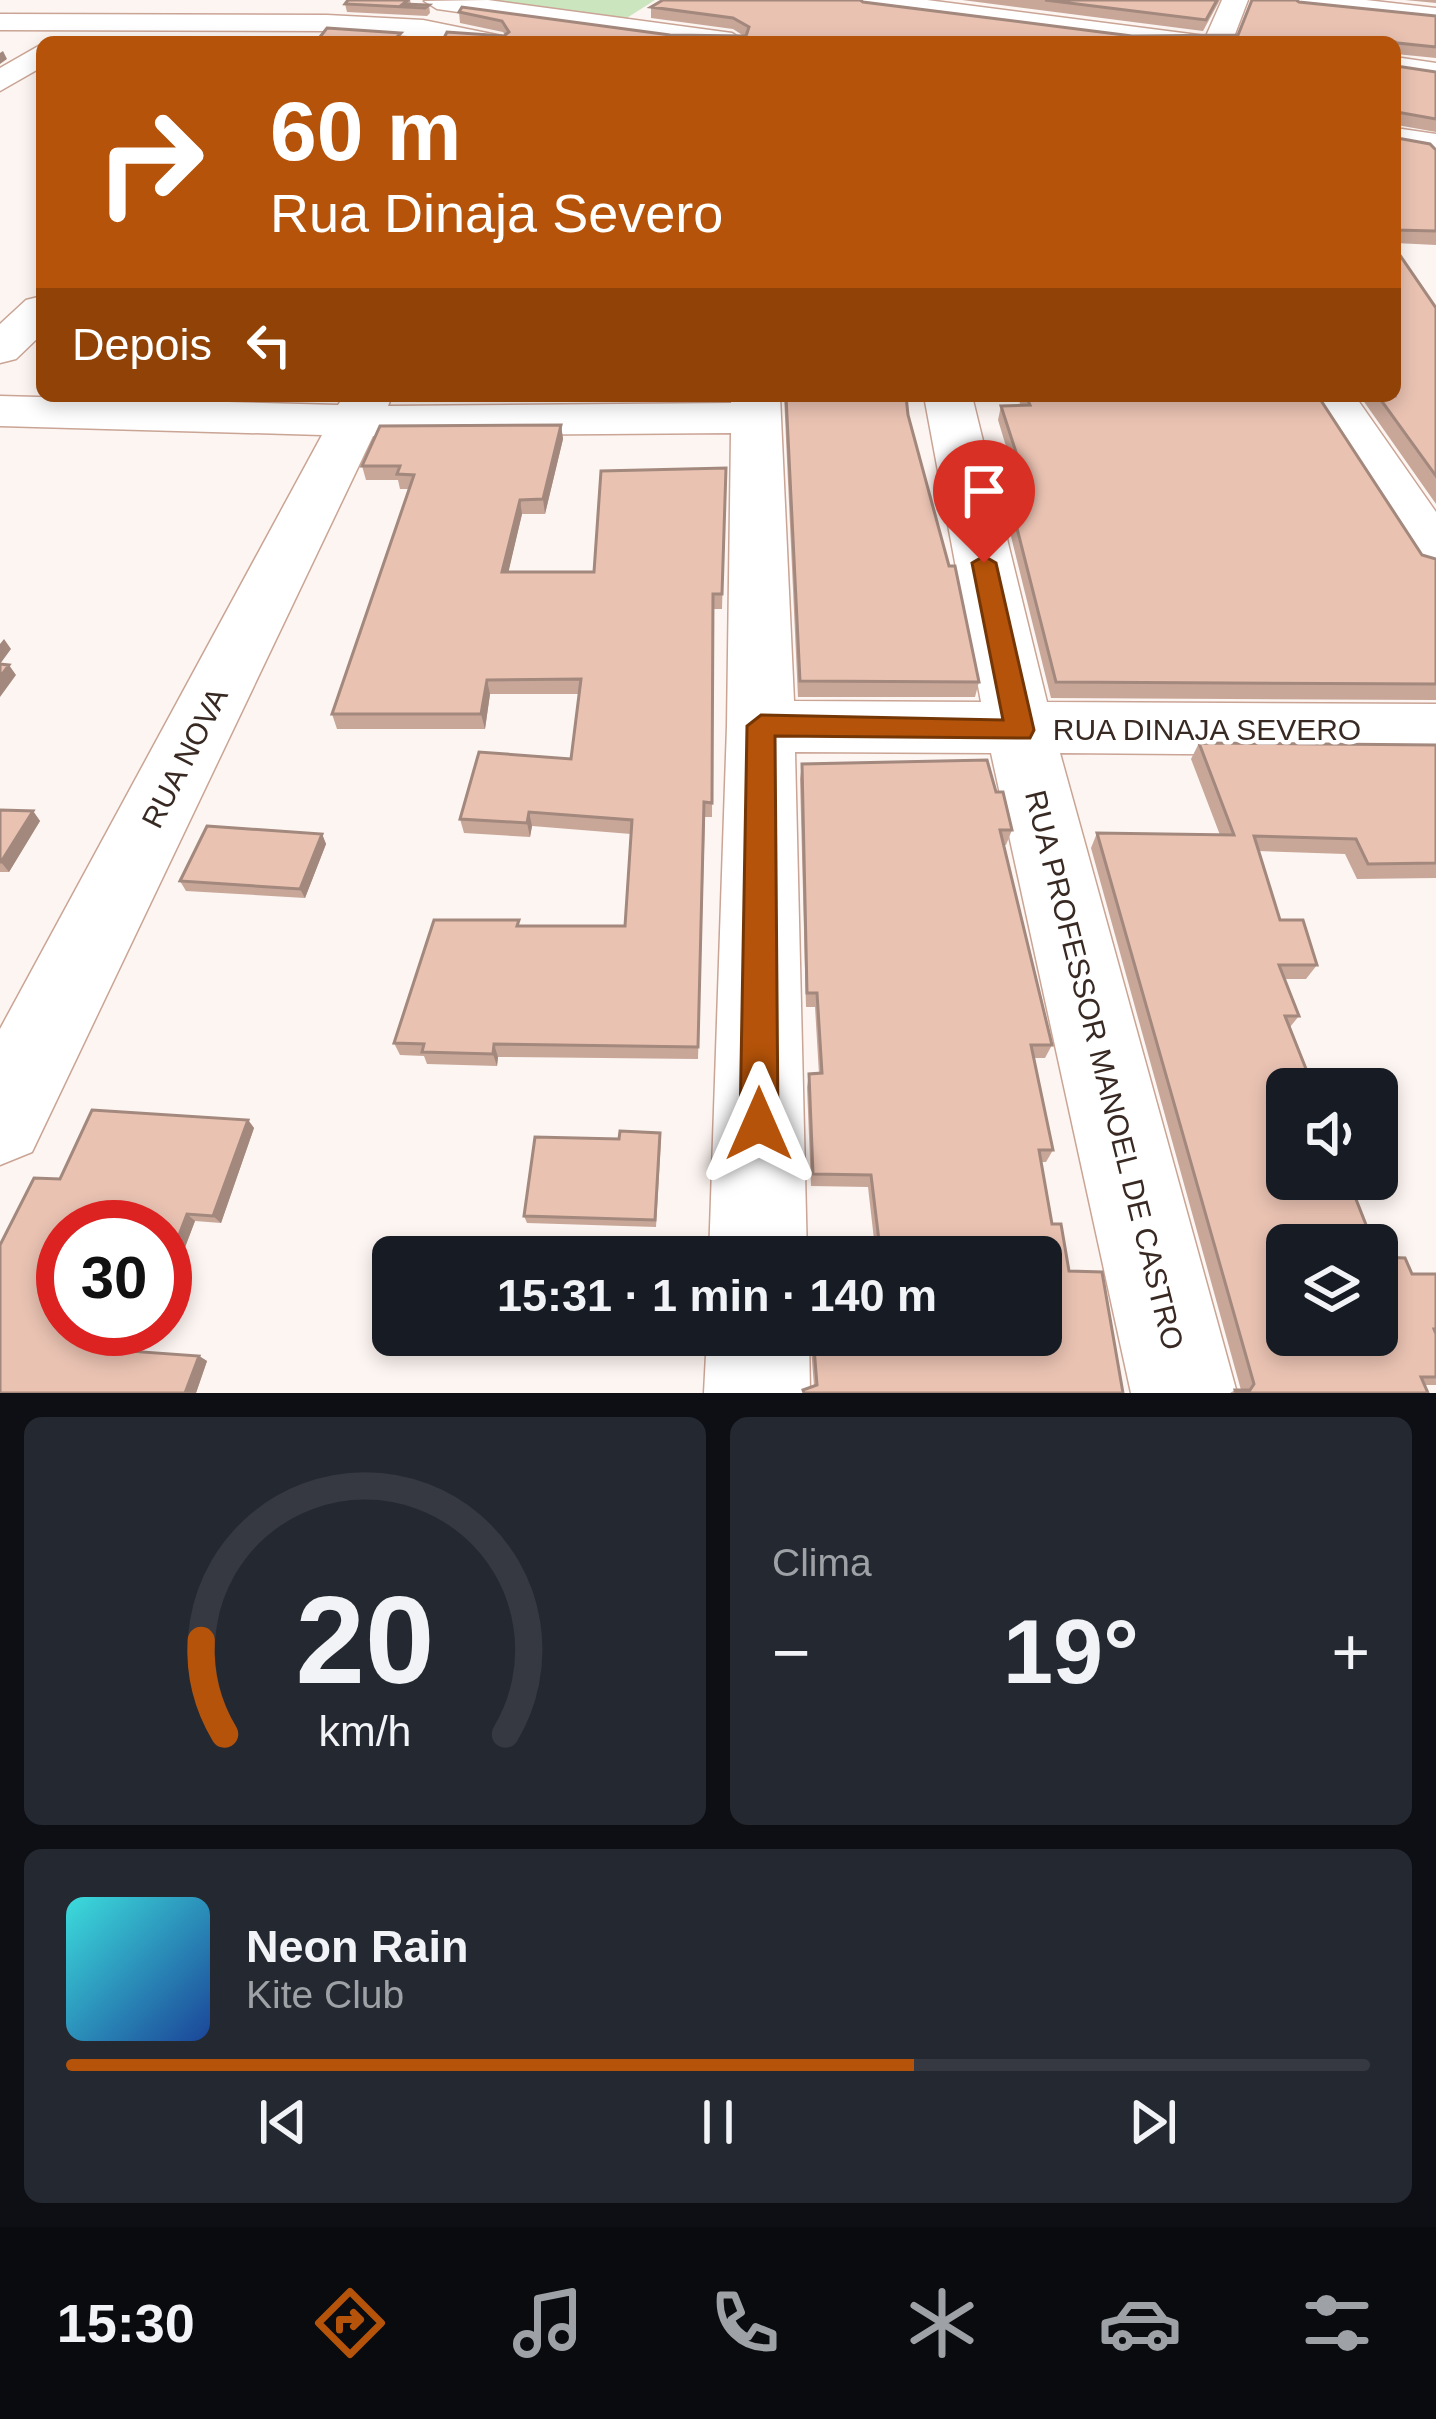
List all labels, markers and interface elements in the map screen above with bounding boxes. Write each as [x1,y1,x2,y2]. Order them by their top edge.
icon: right [72,84,228,240]
text: 60 m [270,84,461,178]
text: Rua Dinaja Severo [270,183,723,243]
icon: left [236,312,302,378]
text: Depois [72,319,212,370]
pin [933,440,1035,563]
icon: arrive [951,458,1017,524]
street label: RUA NOVA [135,682,234,833]
street label: RUA DINAJA SEVERO [1053,713,1361,746]
street label: RUA PROFESSOR MANOEL DE CASTRO [1019,787,1190,1353]
position arrow [696,1061,822,1187]
map controls [1266,1068,1398,1356]
button: sound [1266,1068,1398,1200]
speed limit sign: 30 [36,1200,192,1356]
button: layers [1266,1224,1398,1356]
text: 15:31 · 1 min · 140 m [497,1270,937,1321]
text: Clima [772,1541,872,1584]
text: 20 [296,1570,434,1709]
text: 19° [1003,1602,1139,1702]
text: − [772,1615,811,1689]
text: + [1331,1615,1370,1689]
text: km/h [319,1707,411,1755]
text: Neon Rain [246,1921,469,1972]
text: Kite Club [246,1973,404,2016]
icon: previous [250,2089,316,2155]
icon: pause [685,2089,751,2155]
icon: next [1120,2089,1186,2155]
icon: directions [308,2281,392,2365]
icon: music [506,2281,590,2365]
icon: phone [703,2281,787,2365]
icon: climate [900,2281,984,2365]
icon: car [1098,2281,1182,2365]
icon: filters [1295,2281,1379,2365]
text: 15:30 [57,2293,195,2353]

